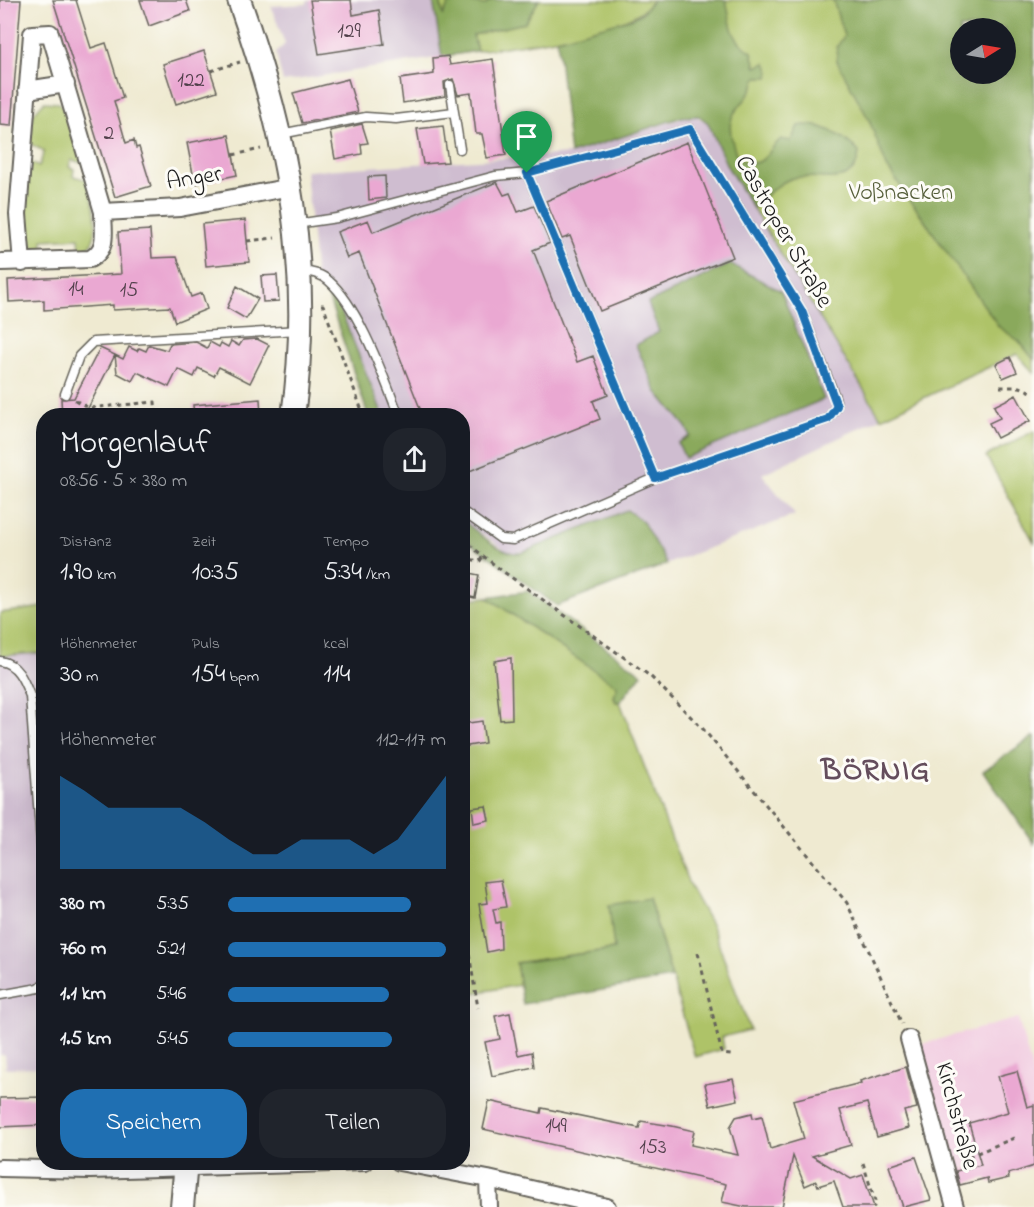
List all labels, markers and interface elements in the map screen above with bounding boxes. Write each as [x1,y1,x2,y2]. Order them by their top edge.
house number: 129 [337,17,361,47]
north arrow [950,18,1016,84]
map controls [950,18,1016,84]
house number: 122 [177,66,205,96]
pin [501,111,552,173]
house number: 2 [104,119,114,149]
icon: arrive [510,120,543,153]
street label: Castroper Straße [725,149,841,315]
street label: Anger [164,157,225,201]
park label: Voßnacken [848,176,953,211]
house number: 14 [68,275,84,305]
house number: 15 [120,276,138,306]
text: Morgenlauf [60,420,211,468]
button: share [383,428,446,491]
text: 08:56 · 5 × 380 m [60,467,187,496]
text: Distanz [60,530,111,554]
text: Zeit [192,530,216,554]
text: Tempo [323,530,369,554]
text: 1.90 [60,554,93,592]
text: 10:35 [192,554,239,592]
text: 5:34 [323,554,362,592]
text: km [93,563,116,587]
text: /km [362,563,390,587]
text: Höhenmeter [60,632,137,656]
text: Puls [192,632,220,656]
text: kcal [323,632,349,656]
text: 30 [60,656,82,694]
text: 154 [192,656,226,694]
text: 114 [323,656,351,694]
text: m [82,665,98,689]
text: bpm [226,665,259,689]
text: Höhenmeter [60,726,156,755]
text: 112–117 m [376,726,446,755]
district label: BÖRNIG [819,750,931,794]
text: 380 m [60,890,105,919]
text: 5:35 [156,890,189,919]
text: 760 m [60,935,106,964]
text: 5:21 [156,935,185,964]
text: 1.1 km [60,980,106,1009]
text: 5:46 [156,980,186,1009]
text: 1.5 km [60,1025,111,1054]
text: 5:45 [156,1025,189,1054]
street label: Kirchstraße [925,1059,987,1174]
button: Speichern [60,1089,247,1158]
button: Teilen [259,1089,446,1158]
house number: 149 [545,1112,568,1142]
house number: 153 [639,1133,667,1163]

